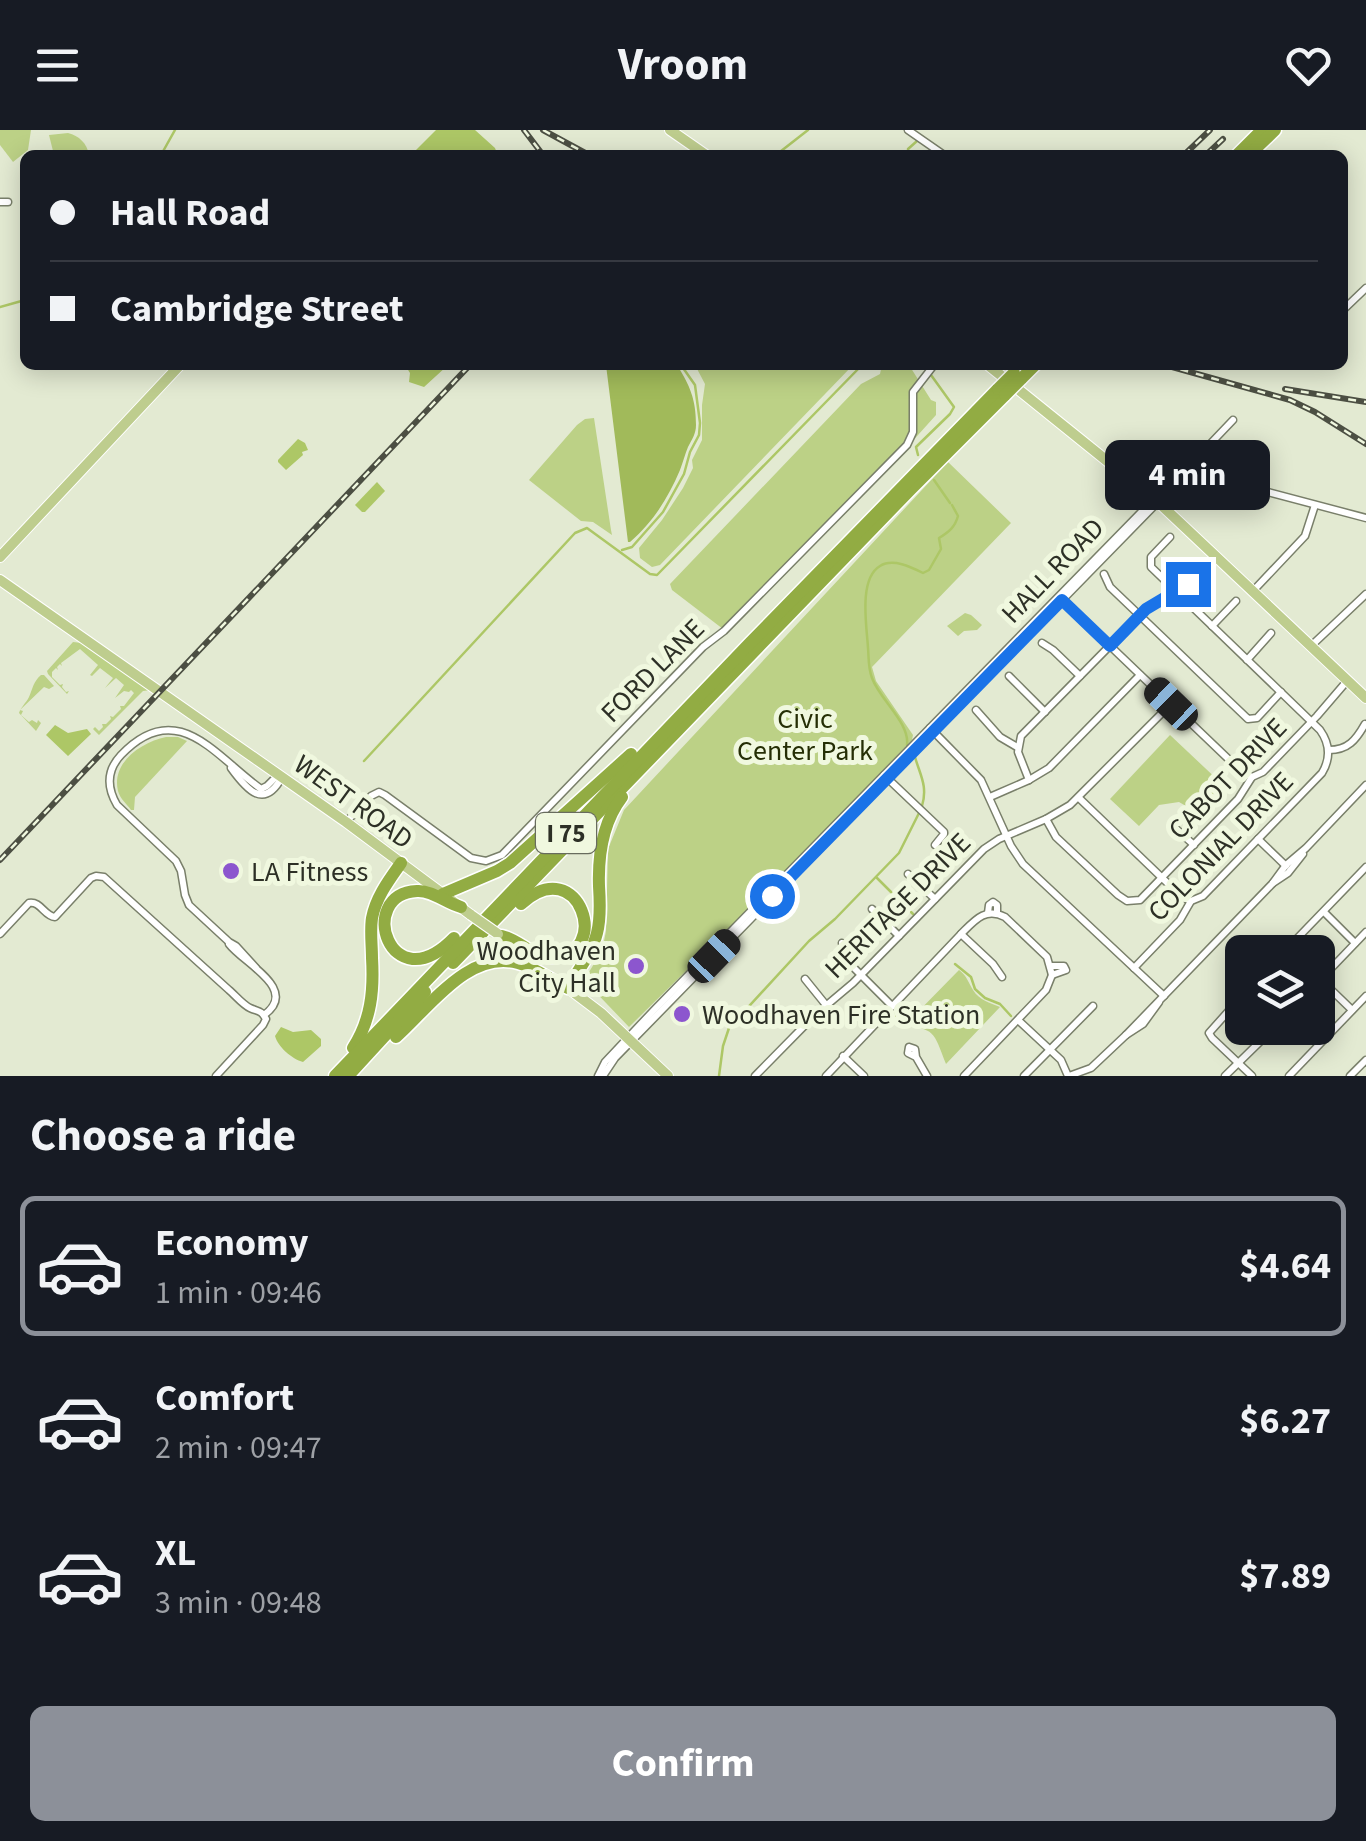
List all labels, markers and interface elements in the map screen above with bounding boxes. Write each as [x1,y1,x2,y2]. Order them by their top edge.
text: Vroom [618,33,748,97]
icon: menu [30,38,85,93]
icon: heart [1281,38,1336,93]
text: Hall Road [110,186,270,240]
text: Cambridge Street [110,282,404,336]
callout: 4 min [1106,439,1270,509]
text: 4 min [1149,452,1226,498]
street label: HALL ROAD [992,509,1113,632]
route end [1166,562,1211,607]
street label: FORD LANE [592,610,714,732]
car [1139,672,1203,736]
park label: Civic Center Park [737,699,873,771]
street label: CABOT DRIVE [1159,709,1296,849]
street label: WEST ROAD [286,745,421,859]
street label: COLONIAL DRIVE [1139,763,1303,931]
road number: I 75 [536,813,596,853]
street label: HERITAGE DRIVE [816,824,980,988]
place label: LA Fitness [251,852,368,892]
marker: LA Fitness [220,860,242,882]
route start [750,874,795,919]
car [682,924,746,988]
place label: Woodhaven City Hall [477,931,616,1003]
map controls [1225,935,1335,1045]
button: layers [1225,935,1335,1045]
marker: Woodhaven City Hall [625,955,647,977]
place label: Woodhaven Fire Station [702,995,980,1035]
marker: Woodhaven Fire Station [671,1003,693,1025]
text: Choose a ride [30,1104,296,1168]
text: Economy [155,1216,308,1270]
icon: car [35,1221,125,1311]
text: $4.64 [1239,1239,1331,1293]
text: 1 min · 09:46 [155,1270,322,1316]
text: Comfort [155,1371,294,1425]
icon: car [35,1376,125,1466]
text: $6.27 [1239,1394,1331,1448]
text: 2 min · 09:47 [155,1425,322,1471]
text: XL [155,1526,196,1580]
icon: car [35,1531,125,1621]
text: $7.89 [1239,1549,1331,1603]
text: 3 min · 09:48 [155,1580,322,1626]
button: Confirm [30,1706,1336,1821]

